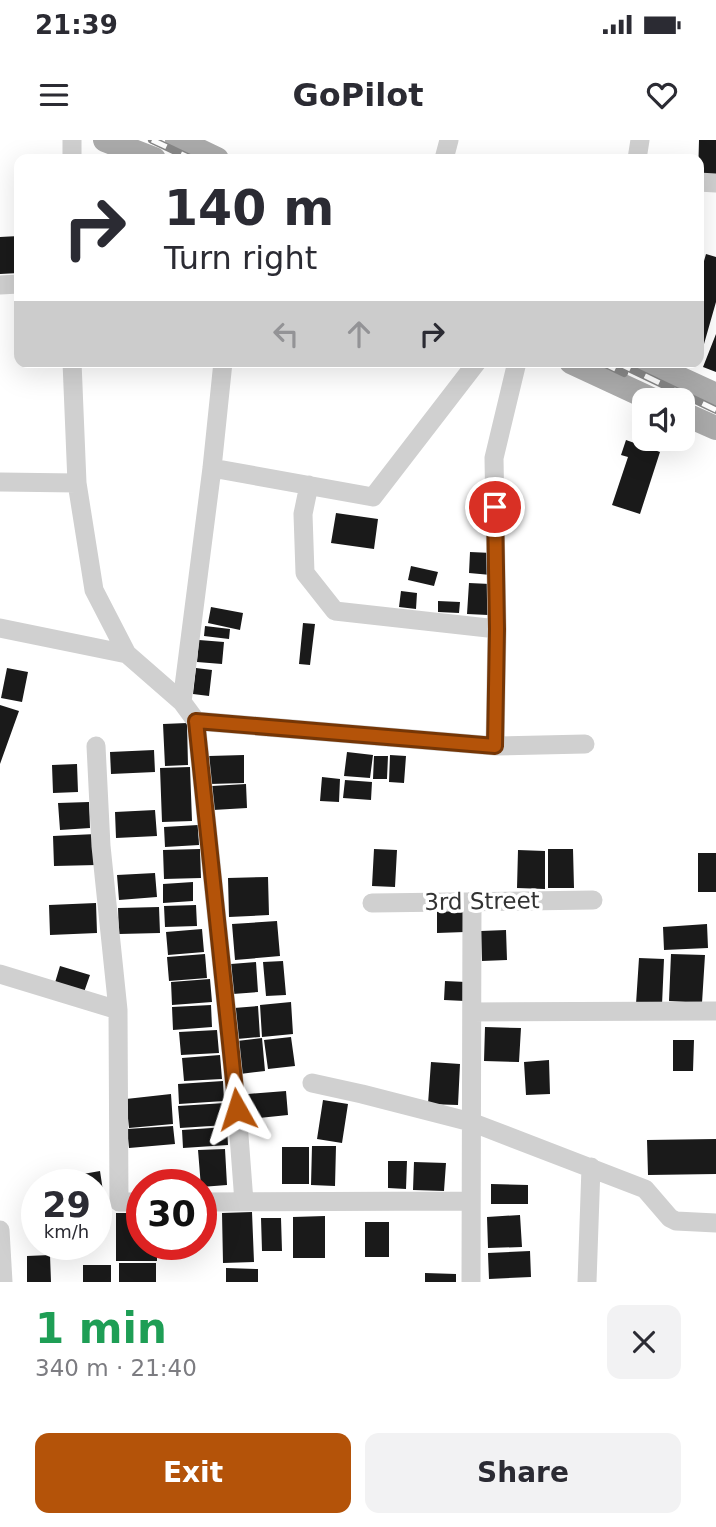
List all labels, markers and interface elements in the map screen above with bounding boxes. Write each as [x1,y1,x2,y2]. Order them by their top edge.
text: 21:39 [35,10,118,40]
icon: menu [35,76,73,114]
text: GoPilot [293,76,423,114]
icon: heart [643,76,681,114]
text: 140 m [164,180,334,237]
icon: right [49,182,140,273]
text: Turn right [164,239,317,277]
icon: left [267,315,305,353]
icon: ahead [340,315,378,353]
icon: right [413,315,451,353]
map controls [632,388,695,451]
button: sound [632,388,695,451]
pin [465,477,525,537]
icon: arrive [476,488,514,526]
street label: 3rd Street [424,887,540,915]
position arrow [200,1072,274,1146]
speed limit sign: 30 [126,1169,217,1260]
text: 29 [42,1185,91,1225]
text: km/h [44,1221,89,1242]
text: 1 min [35,1304,167,1353]
button: close [607,1305,681,1379]
text: 340 m · 21:40 [35,1355,197,1381]
button: Exit [35,1433,351,1513]
button: Share [365,1433,681,1513]

